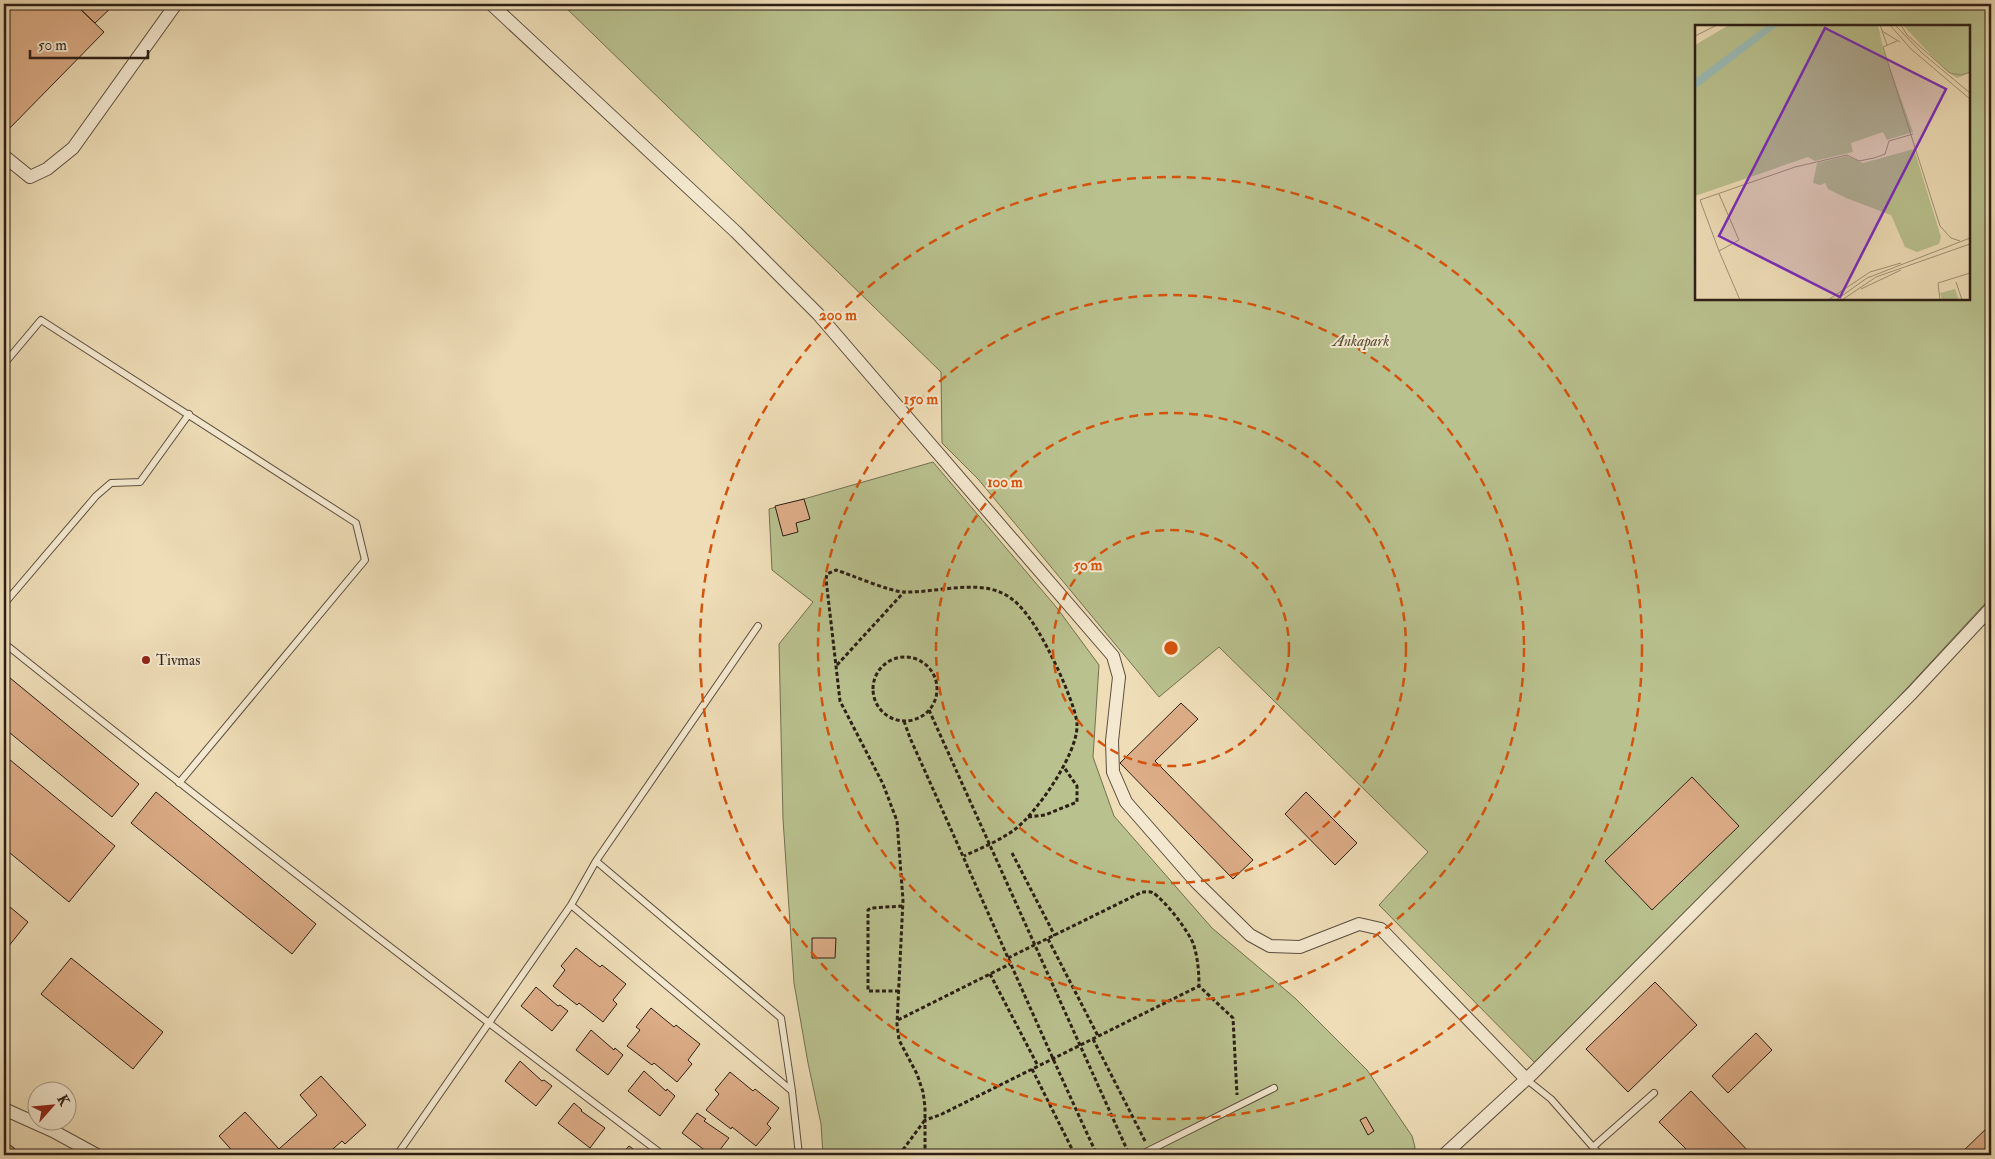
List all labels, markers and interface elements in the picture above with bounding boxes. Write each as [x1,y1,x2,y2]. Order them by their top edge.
inset map [1695,25,1970,300]
scale bar [30,28,148,60]
text: 50 m [38,36,67,55]
text: 200 m [819,306,857,325]
park label: Ankapark [1331,332,1389,351]
text: 150 m [904,390,938,409]
text: 100 m [987,473,1023,492]
text: 50 m [1074,556,1103,575]
centre of rings [1162,639,1180,657]
place label: Tivmas [156,651,200,670]
marker: Tivmas [140,654,152,666]
north arrow [28,1082,78,1132]
text: K [53,1092,73,1110]

